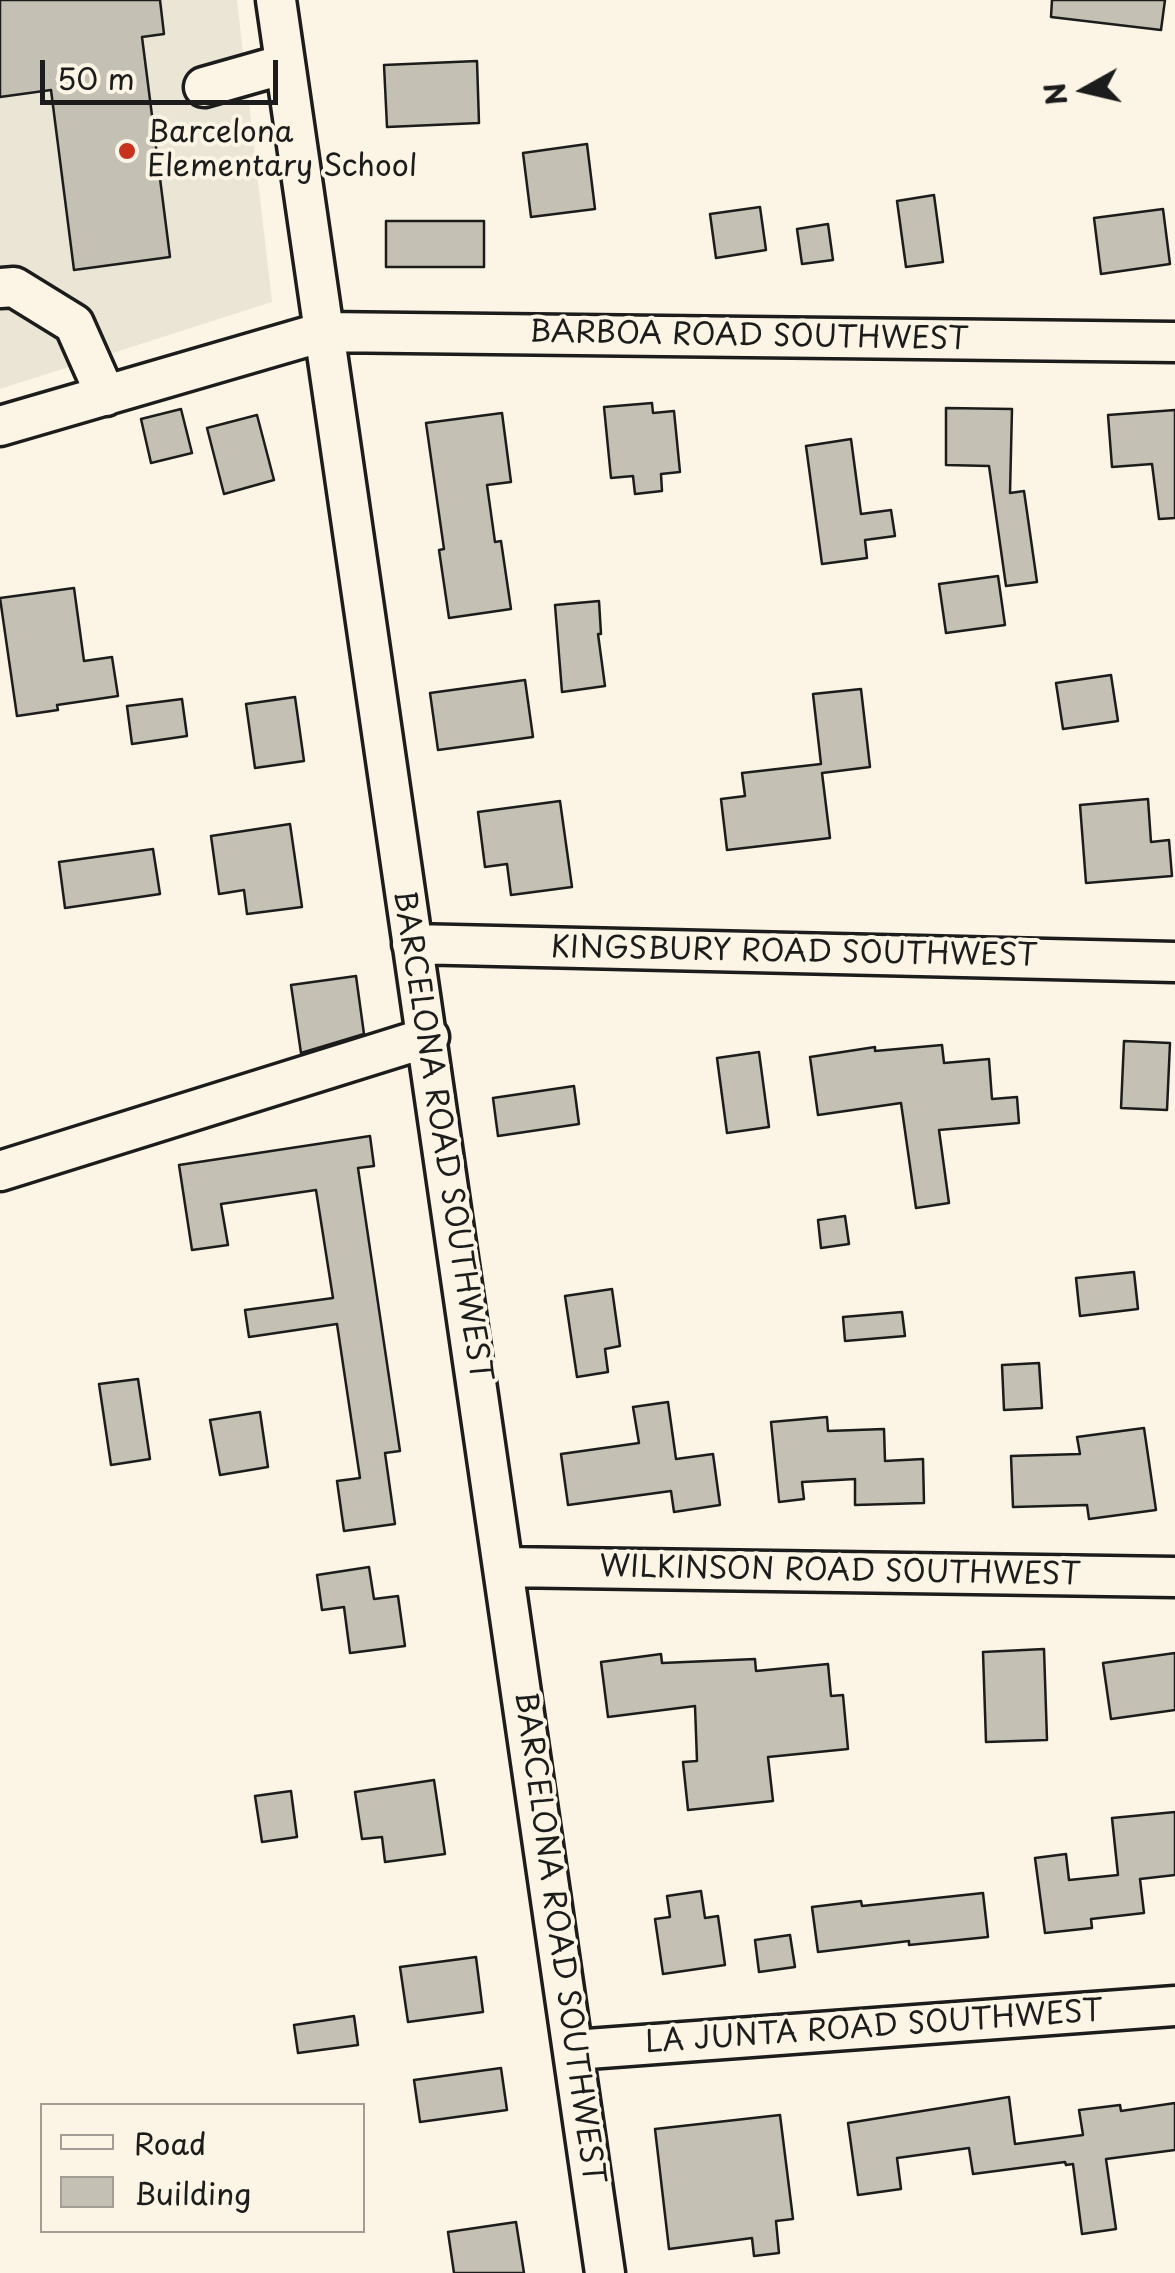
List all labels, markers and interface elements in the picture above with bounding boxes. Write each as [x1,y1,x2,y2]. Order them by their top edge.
scale bar [45,40,282,102]
north arrow [1035,40,1135,140]
text: 50 m [57,55,135,100]
text: N [1032,80,1078,108]
place label: Barcelona Elementary School [147,116,417,186]
marker: Barcelona Elementary School [116,140,138,162]
street label: BARBOA ROAD SOUTHWEST [529,315,969,359]
street label: BARCELONA ROAD SOUTHWEST [384,888,498,1384]
street label: KINGSBURY ROAD SOUTHWEST [550,931,1038,975]
street label: WILKINSON ROAD SOUTHWEST [599,1550,1081,1594]
street label: BARCELONA ROAD SOUTHWEST [506,1690,610,2186]
street label: LA JUNTA ROAD SOUTHWEST [644,1994,1104,2062]
legend [40,2103,365,2233]
text: Road [134,2120,207,2165]
text: Building [134,2170,251,2215]

